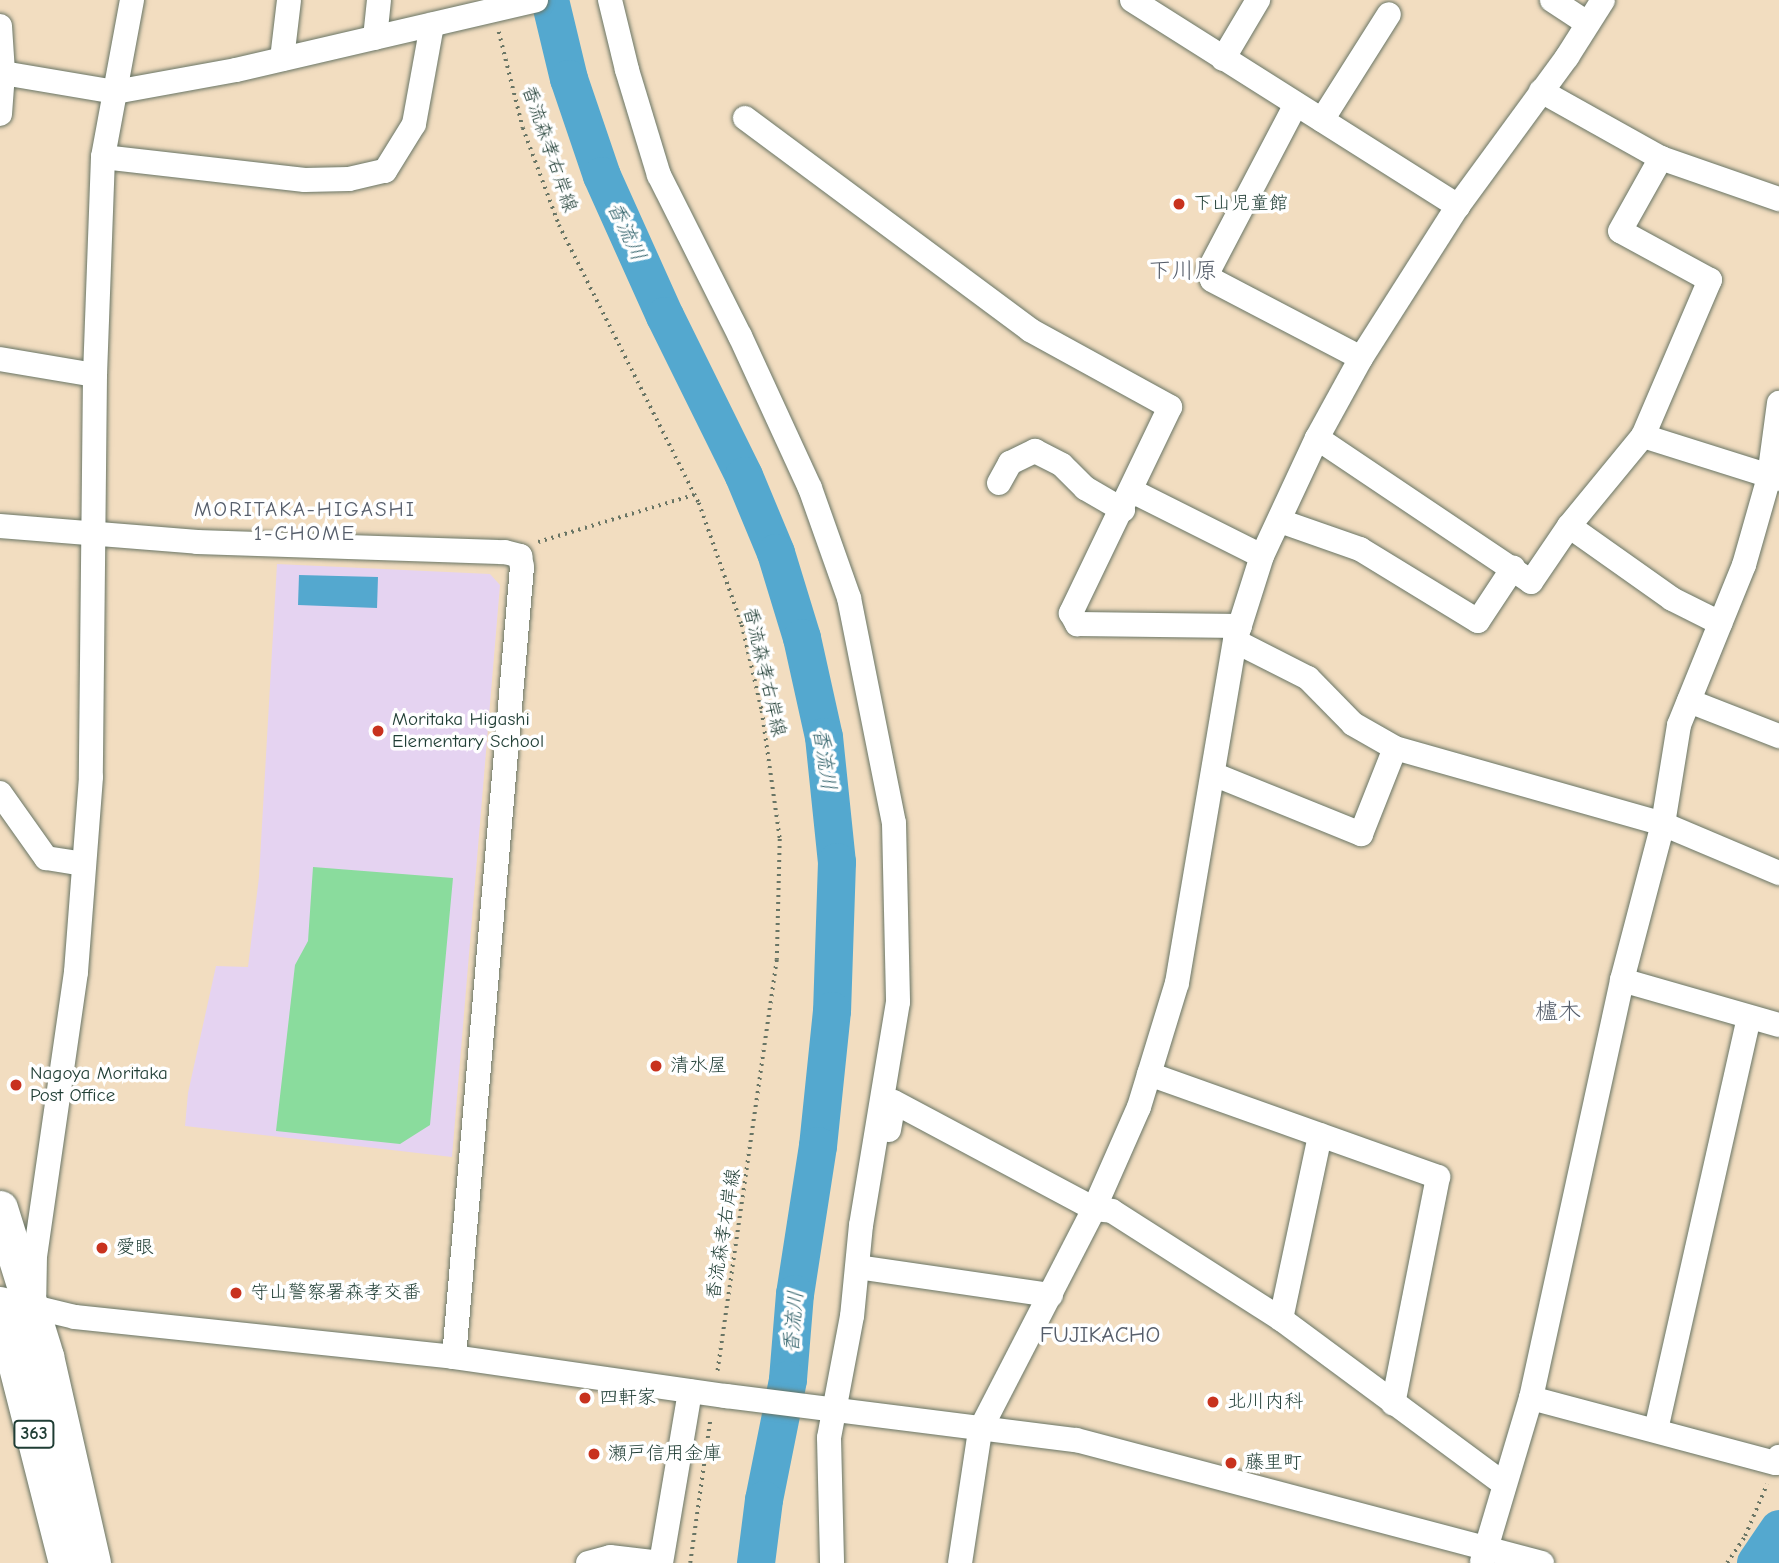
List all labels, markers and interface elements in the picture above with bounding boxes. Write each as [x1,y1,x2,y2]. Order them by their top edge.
street label: 香流森孝右岸線 [517,82,581,216]
place label: 下山児童館 [1193,193,1288,215]
marker: 下山児童館 [1171,196,1187,212]
water label: 香流川 [602,197,652,265]
district label: 下川原 [1149,257,1217,285]
district label: MORITAKA-HIGASHI 1-CHOME [196,496,414,546]
street label: 香流森孝右岸線 [738,605,790,739]
place label: Moritaka Higashi Elementary School [392,709,544,753]
marker: Moritaka Higashi Elementary School [370,723,386,739]
water label: 香流川 [808,726,842,792]
district label: 櫨木 [1535,998,1581,1026]
place label: 清水屋 [670,1055,727,1077]
marker: 清水屋 [648,1058,664,1074]
place label: Nagoya Moritaka Post Office [30,1063,168,1107]
marker: Nagoya Moritaka Post Office [8,1077,24,1093]
street label: 香流森孝右岸線 [702,1167,746,1301]
place label: 愛眼 [116,1237,154,1259]
marker: 愛眼 [94,1240,110,1256]
place label: 守山警察署森孝交番 [250,1282,421,1304]
marker: 守山警察署森孝交番 [228,1285,244,1301]
water label: 香流川 [778,1290,808,1354]
district label: FUJIKACHO [1032,1321,1168,1349]
place label: 四軒家 [599,1387,656,1409]
marker: 四軒家 [577,1390,593,1406]
place label: 北川内科 [1227,1391,1303,1413]
marker: 北川内科 [1205,1394,1221,1410]
road number: 363 [13,1420,55,1448]
place label: 瀬戸信用金庫 [608,1443,722,1465]
marker: 瀬戸信用金庫 [586,1446,602,1462]
place label: 藤里町 [1245,1452,1302,1474]
marker: 藤里町 [1223,1455,1239,1471]

